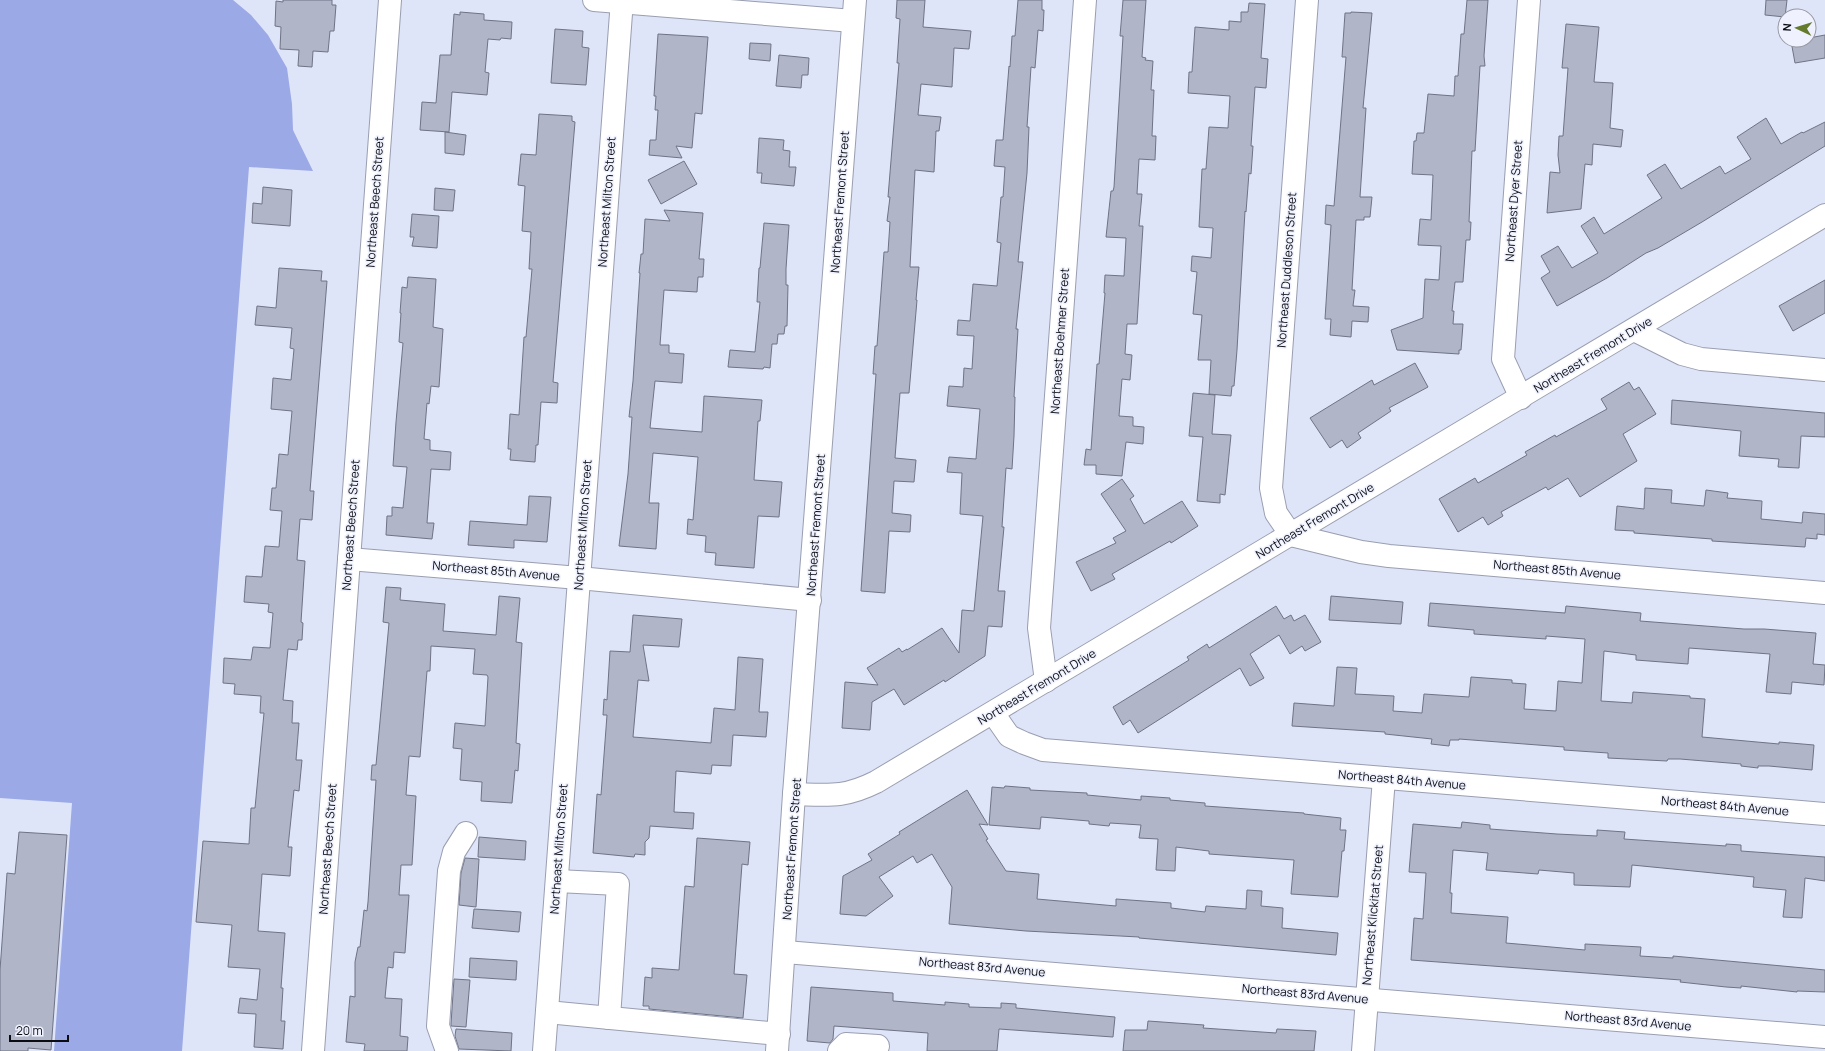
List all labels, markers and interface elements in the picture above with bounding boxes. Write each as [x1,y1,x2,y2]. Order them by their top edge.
north arrow [1777,8,1817,48]
text: N [1779,23,1794,32]
street label: Northeast Fremont Street [826,130,853,274]
street label: Northeast Beech Street [361,136,388,268]
street label: Northeast Milton Street [593,136,620,268]
street label: Northeast Dyer Street [1501,139,1526,262]
street label: Northeast Duddleson Street [1273,191,1300,348]
street label: Northeast Boehmer Street [1046,267,1073,415]
street label: Northeast Fremont Drive [1530,312,1655,397]
street label: Northeast Fremont Street [802,453,829,597]
street label: Northeast Beech Street [337,459,364,591]
street label: Northeast Milton Street [569,459,596,591]
street label: Northeast Fremont Drive [1252,478,1377,563]
street label: Northeast 85th Avenue [1493,555,1622,584]
street label: Northeast 85th Avenue [432,556,561,585]
street label: Northeast Fremont Drive [974,644,1099,729]
street label: Northeast 84th Avenue [1337,765,1467,794]
street label: Northeast Fremont Street [778,777,805,921]
street label: Northeast Beech Street [314,783,341,915]
street label: Northeast Milton Street [545,783,572,915]
street label: Northeast 84th Avenue [1660,791,1790,820]
street label: Northeast Klickitat Street [1358,844,1387,986]
street label: Northeast 83rd Avenue [918,952,1046,981]
street label: Northeast 83rd Avenue [1241,979,1369,1008]
street label: Northeast 83rd Avenue [1564,1006,1692,1035]
scale bar [10,1017,68,1043]
text: 20 m [16,1022,43,1039]

